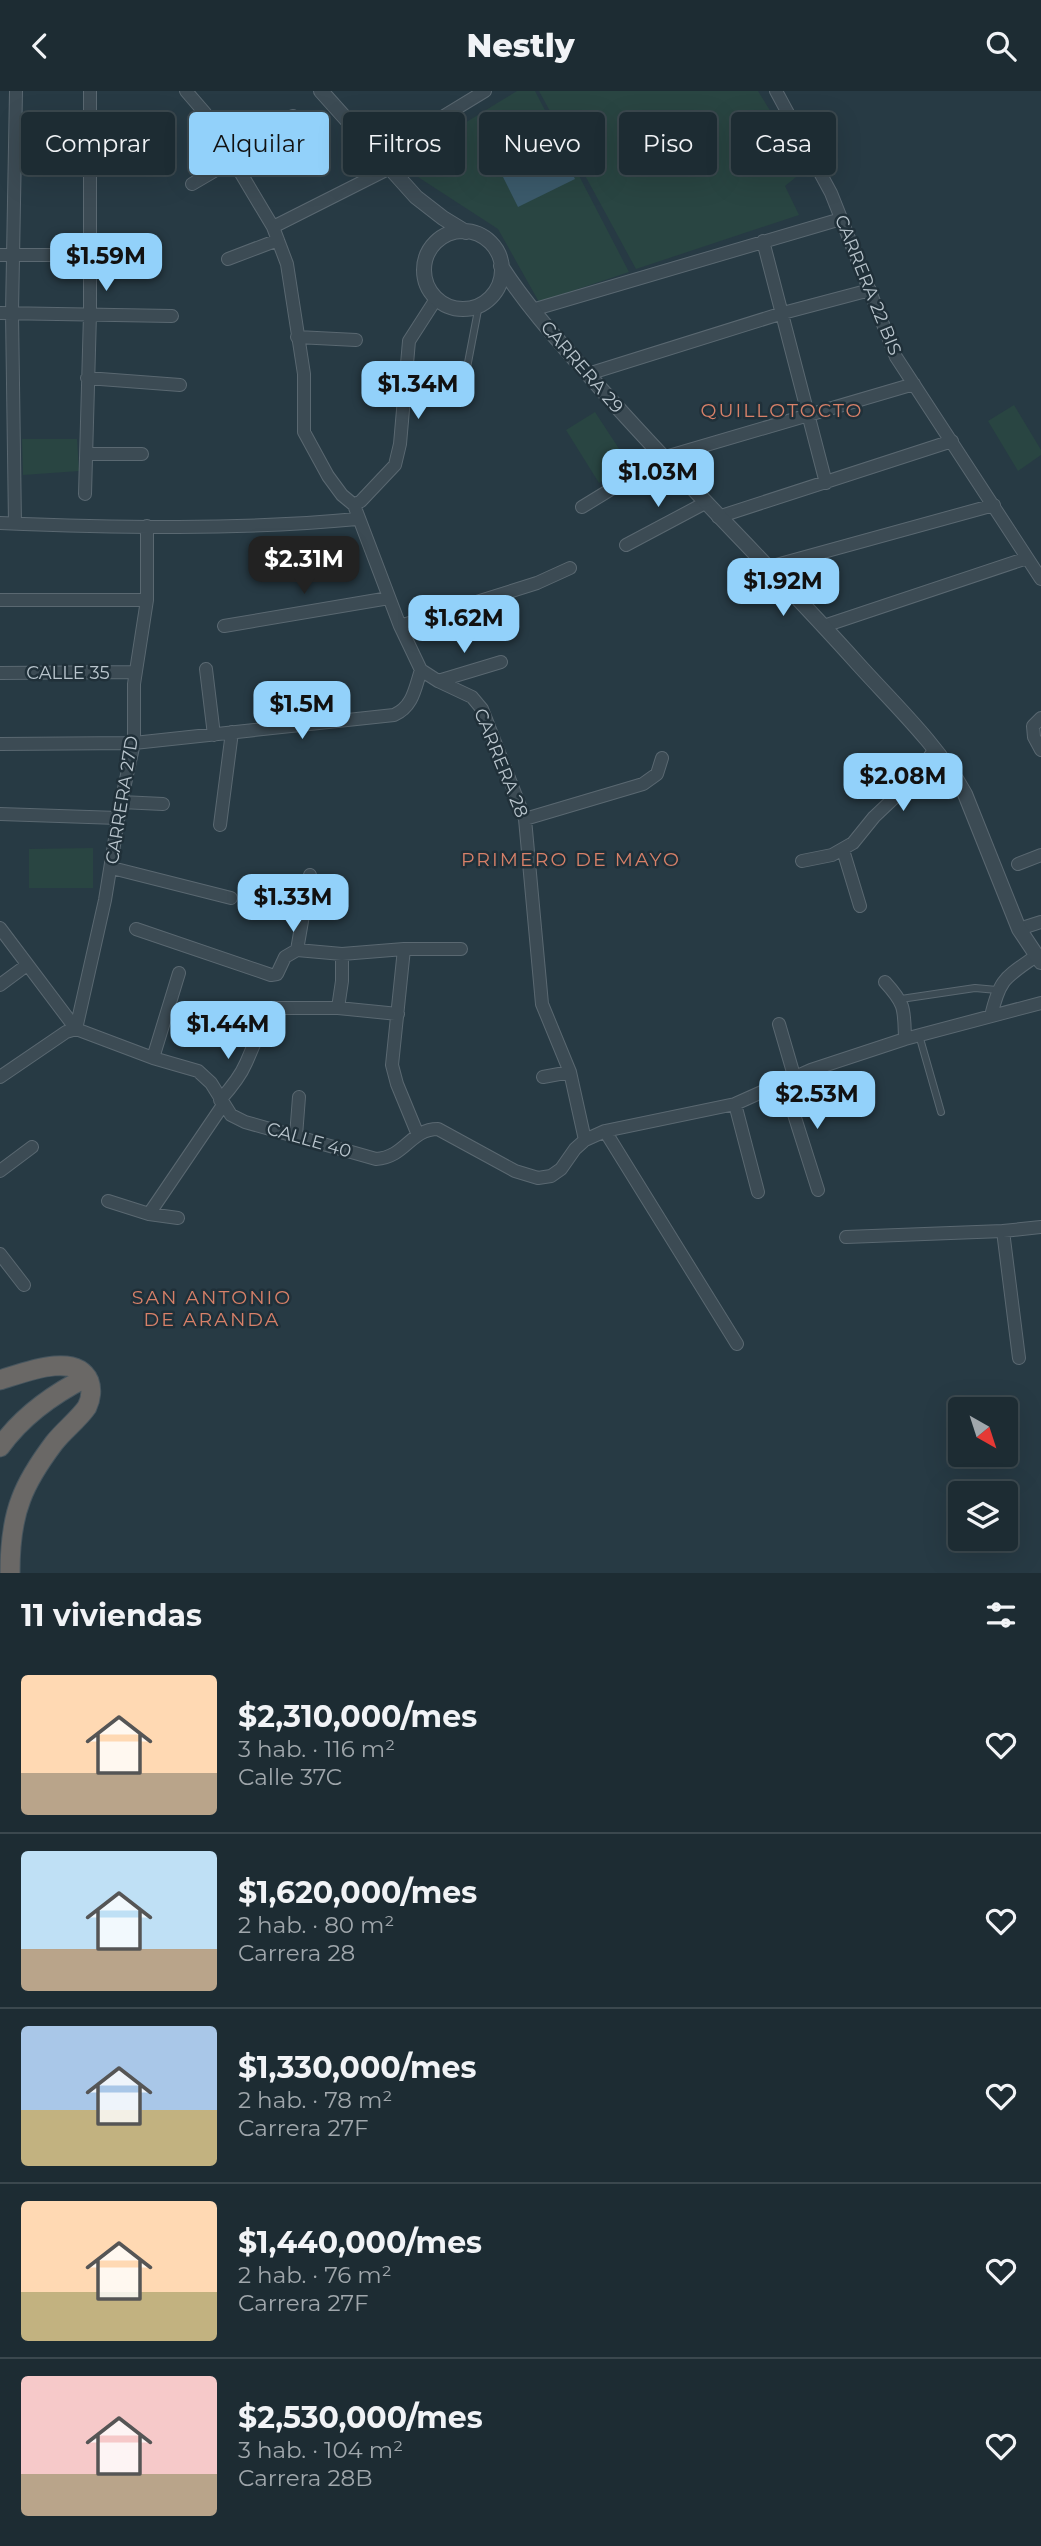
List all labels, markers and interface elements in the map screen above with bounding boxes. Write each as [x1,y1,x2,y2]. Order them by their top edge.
text: Nestly [466,26,575,65]
icon: back [21,27,59,65]
icon: search [982,27,1020,65]
chip: Comprar [21,112,175,175]
chip: Alquilar [189,112,329,175]
chip: Filtros [343,112,465,175]
chip: Nuevo [479,112,605,175]
chip: Piso [619,112,717,175]
chip: Casa [731,112,836,175]
street label: CARRERA 22 BIS [830,212,906,358]
pin: $1.59M [49,233,163,293]
text: $1.59M [66,242,146,270]
street label: CARRERA 29 [536,316,628,418]
pin: $1.34M [361,361,475,421]
text: $1.34M [377,370,459,398]
district label: QUILLOTOCTO [700,399,864,422]
pin: $1.03M [601,449,715,509]
text: $1.03M [618,458,698,486]
pin: $2.31M [247,537,361,596]
text: $2.31M [264,545,344,573]
pin: $1.92M [726,559,840,618]
text: $1.92M [743,567,823,595]
pin: $1.62M [407,595,521,655]
text: $1.62M [424,604,504,632]
street label: CALLE 35 [26,662,110,684]
pin: $1.5M [253,681,351,741]
text: $1.5M [269,690,335,718]
street label: CARRERA 28 [469,705,533,821]
street label: CARRERA 27D [101,734,143,866]
pin: $2.08M [846,753,960,813]
text: $2.08M [860,762,946,790]
district label: PRIMERO DE MAYO [461,848,681,871]
pin: $1.33M [236,875,350,934]
text: $1.33M [254,883,332,911]
pin: $1.44M [171,1002,285,1061]
text: $1.44M [186,1010,270,1038]
pin: $2.53M [760,1072,874,1131]
text: $2.53M [775,1080,859,1108]
street label: CALLE 40 [264,1117,354,1163]
district label: SAN ANTONIO DE ARANDA [132,1286,292,1331]
north arrow [948,1397,1018,1467]
map controls [948,1397,1018,1551]
button: layers [948,1481,1018,1551]
icon: filters [982,1596,1020,1634]
text: 11 viviendas [21,1597,202,1634]
text: $2,310,000/mes [238,1698,477,1735]
icon: home [77,1703,161,1787]
icon: heart [982,1726,1020,1764]
text: 3 hab. · 116 m² [238,1735,395,1763]
text: Calle 37C [238,1763,342,1791]
text: $1,620,000/mes [238,1874,477,1911]
icon: home [77,1879,161,1963]
icon: heart [982,1902,1020,1940]
text: 2 hab. · 80 m² [238,1911,394,1939]
text: Carrera 28 [238,1939,355,1967]
text: $1,330,000/mes [238,2049,476,2086]
icon: home [77,2054,161,2138]
icon: heart [982,2077,1020,2115]
text: 2 hab. · 78 m² [238,2086,392,2114]
text: Carrera 27F [238,2114,369,2142]
text: $1,440,000/mes [238,2224,482,2261]
icon: home [77,2229,161,2313]
icon: heart [982,2252,1020,2290]
text: 2 hab. · 76 m² [238,2261,392,2289]
text: Carrera 27F [238,2289,369,2317]
text: $2,530,000/mes [238,2399,483,2436]
icon: home [77,2404,161,2488]
icon: heart [982,2427,1020,2465]
text: 3 hab. · 104 m² [238,2436,403,2464]
text: Carrera 28B [238,2464,373,2492]

